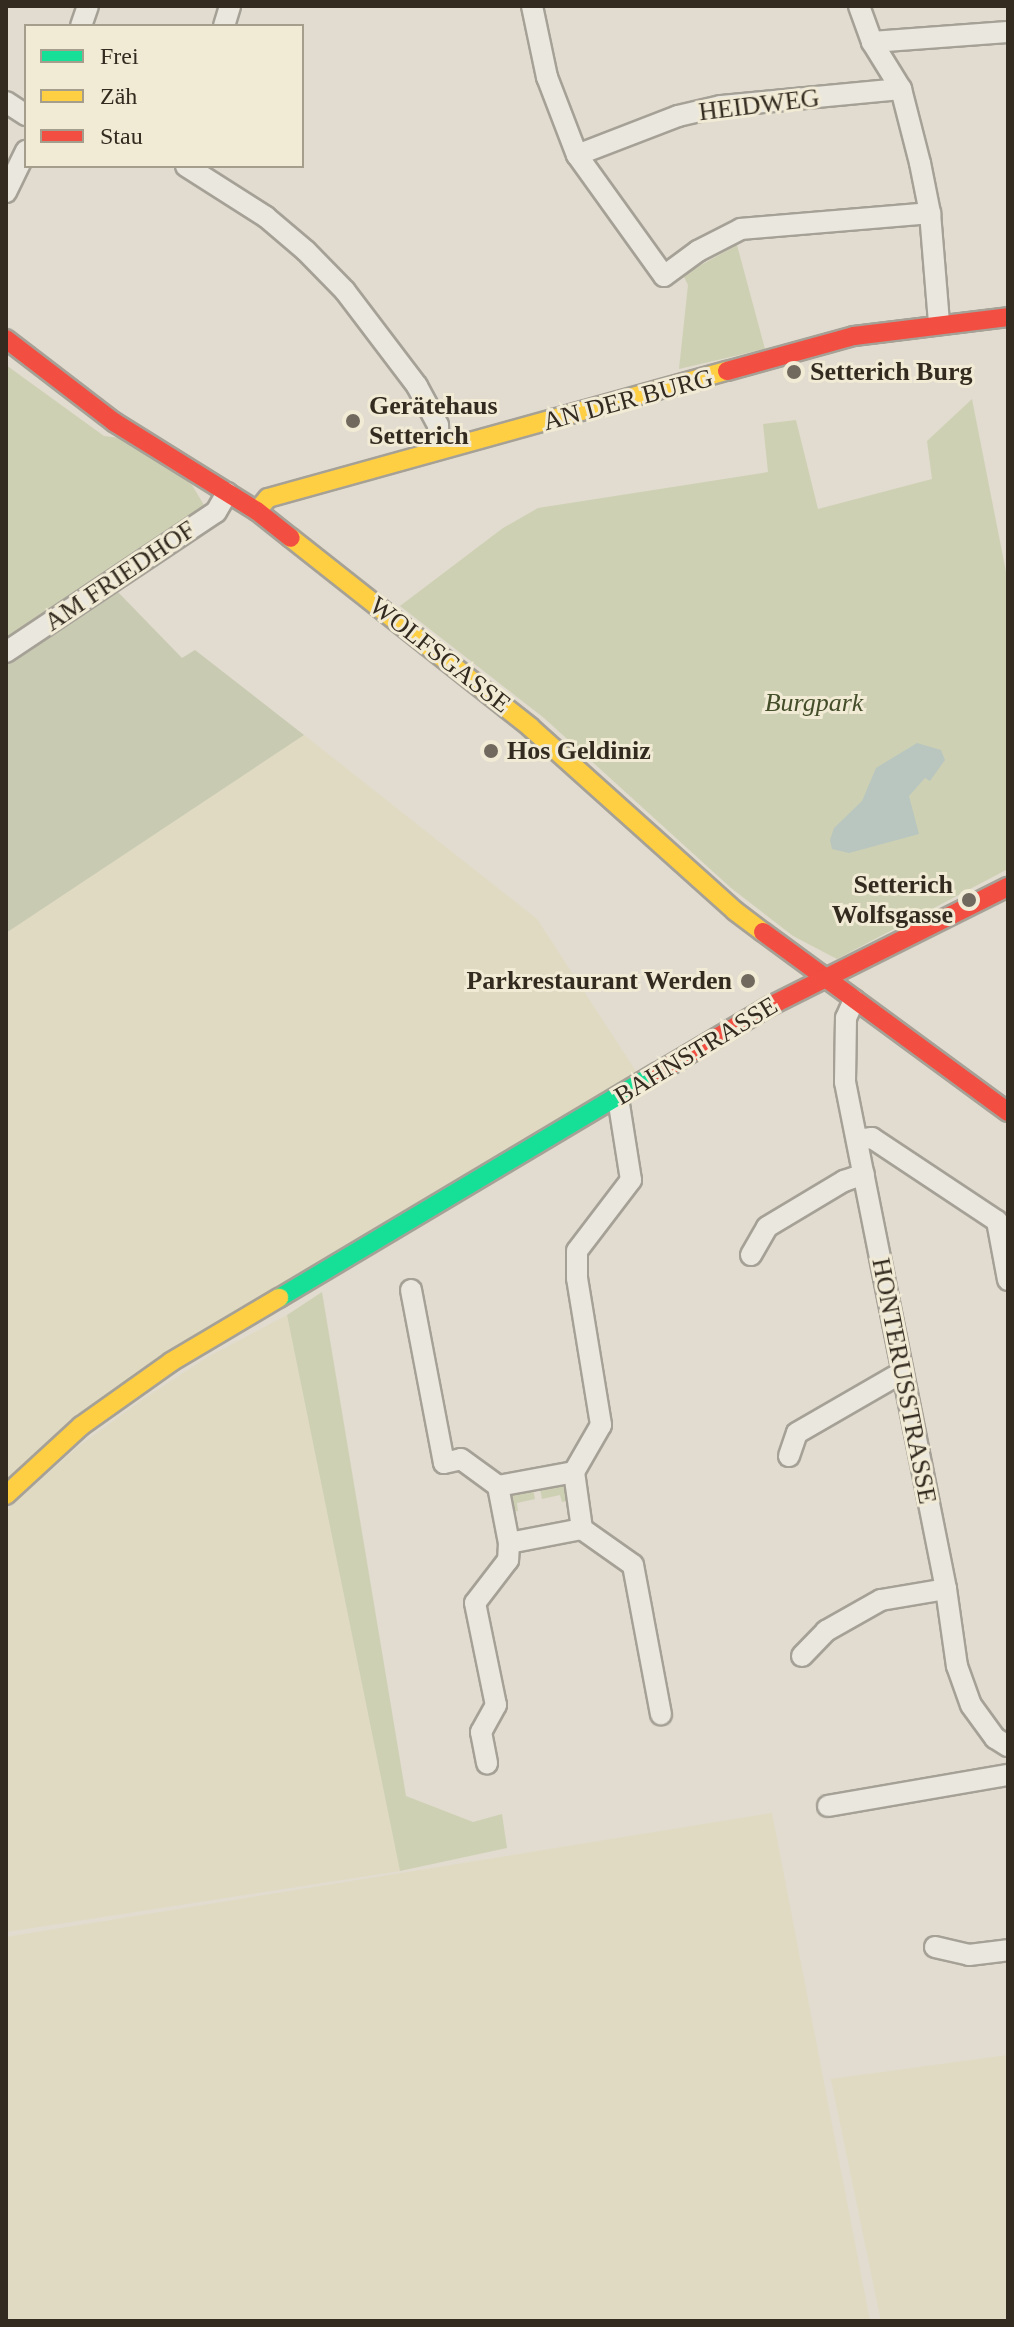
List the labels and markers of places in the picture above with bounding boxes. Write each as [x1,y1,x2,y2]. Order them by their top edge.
place label: Setterich Burg [810,356,972,388]
marker: Setterich Burg [785,363,803,381]
place label: Gerätehaus Setterich [369,390,498,452]
marker: Gerätehaus Setterich [344,412,362,430]
place label: Hos Geldiniz [507,735,651,767]
marker: Hos Geldiniz [482,742,500,760]
place label: Setterich Wolfsgasse [832,869,953,930]
marker: Setterich Wolfsgasse [960,891,978,909]
place label: Parkrestaurant Werden [466,965,732,997]
marker: Parkrestaurant Werden [739,972,757,990]

